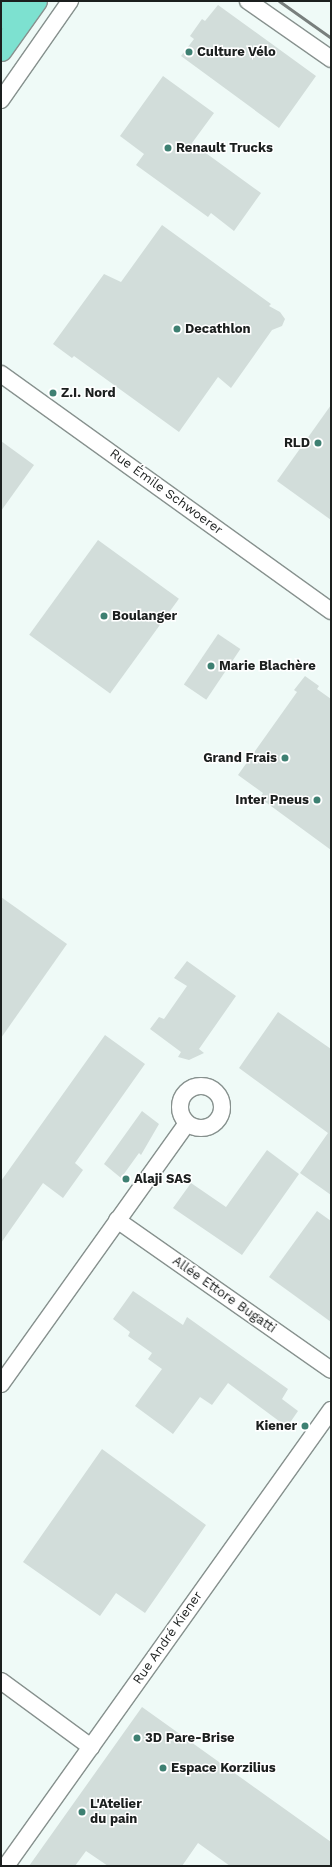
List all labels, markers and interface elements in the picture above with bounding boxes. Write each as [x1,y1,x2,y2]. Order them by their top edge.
place label: Culture Vélo [197,44,276,60]
marker: Culture Vélo [184,47,194,57]
place label: Renault Trucks [176,140,273,156]
marker: Renault Trucks [163,143,173,153]
place label: Decathlon [185,321,250,337]
marker: Decathlon [172,324,182,334]
place label: Z.I. Nord [61,385,116,401]
marker: Z.I. Nord [48,388,58,398]
place label: RLD [284,435,310,451]
marker: RLD [313,438,323,448]
street label: Rue Émile Schwoerer [106,446,226,538]
place label: Boulanger [112,608,177,624]
marker: Boulanger [99,611,109,621]
place label: Marie Blachère [219,658,316,674]
marker: Marie Blachère [206,661,216,671]
place label: Grand Frais [203,750,277,766]
marker: Grand Frais [280,753,290,763]
place label: Inter Pneus [235,792,309,808]
marker: Inter Pneus [312,795,322,805]
place label: Alaji SAS [134,1171,191,1187]
marker: Alaji SAS [121,1174,131,1184]
street label: Allée Ettore Bugatti [169,1253,279,1337]
place label: Kiener [256,1418,297,1434]
marker: Kiener [300,1421,310,1431]
street label: Rue André Kiener [130,1588,206,1688]
place label: 3D Pare-Brise [145,1730,235,1746]
marker: 3D Pare-Brise [132,1733,142,1743]
place label: Espace Korzilius [171,1760,276,1776]
marker: Espace Korzilius [158,1763,168,1773]
place label: L'Atelier du pain [90,1797,142,1828]
marker: L'Atelier du pain [77,1807,87,1817]

